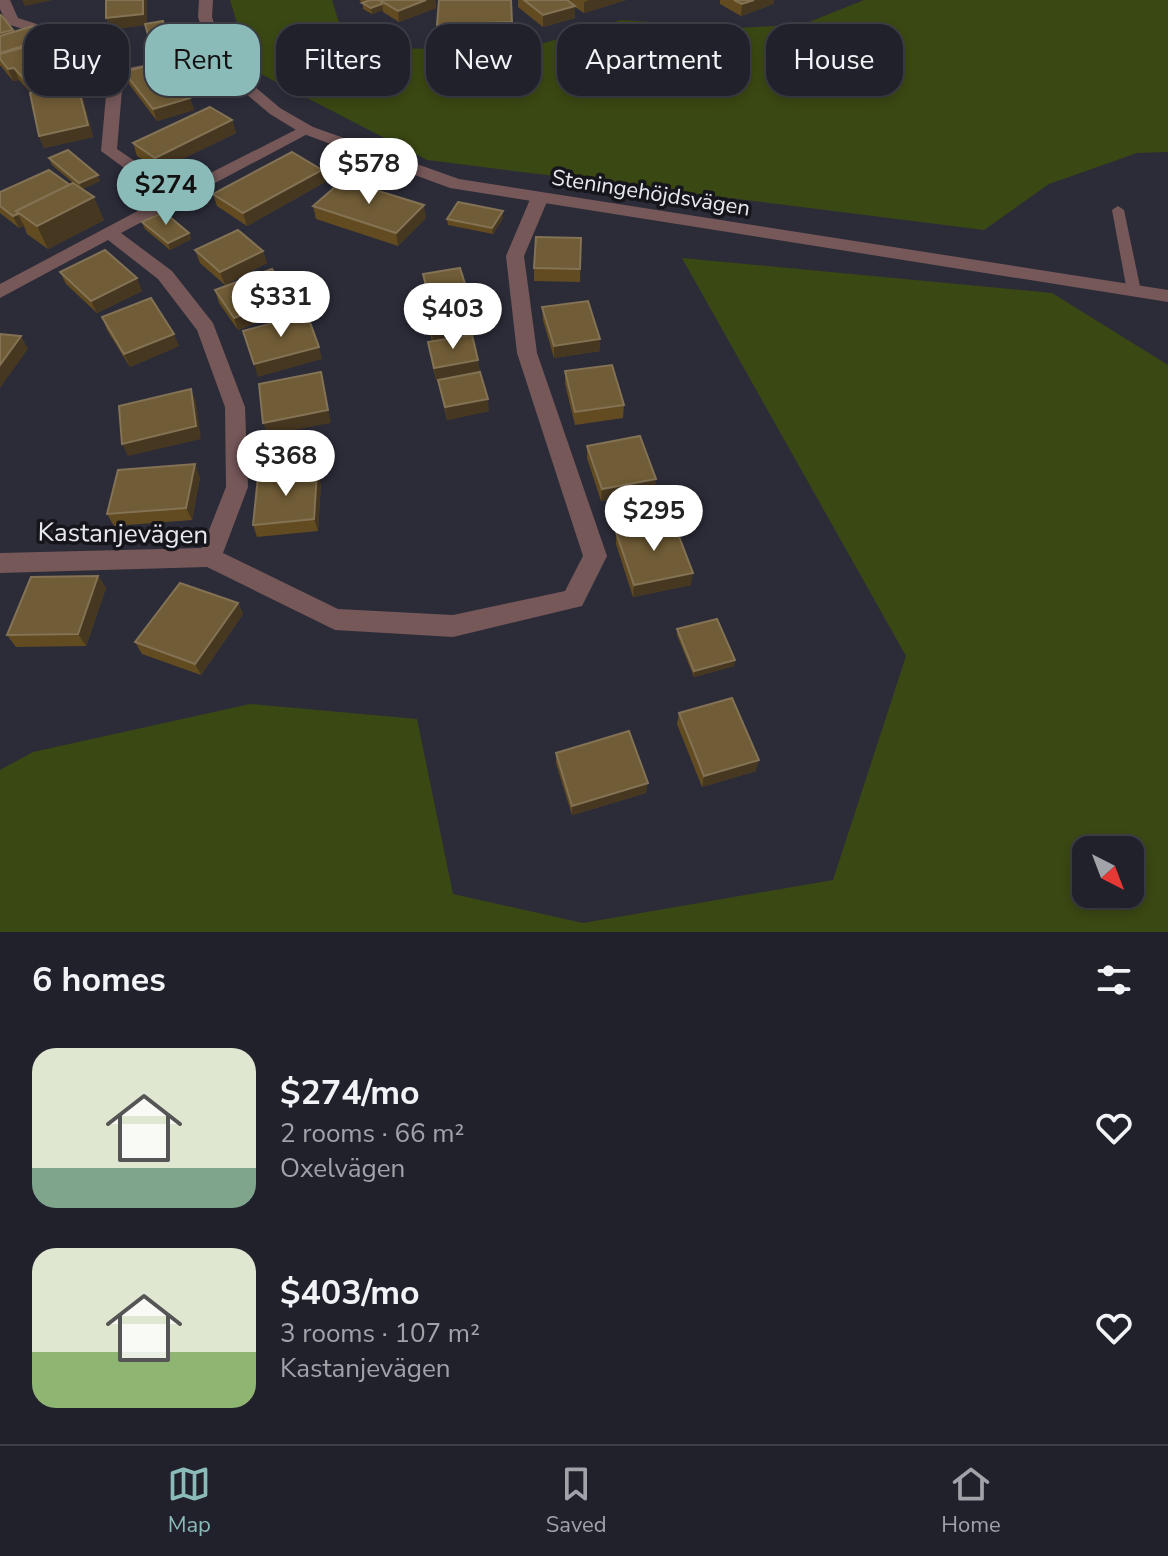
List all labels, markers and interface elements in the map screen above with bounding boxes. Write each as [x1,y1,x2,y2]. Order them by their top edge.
chip: Buy [24,24,129,96]
chip: Rent [145,24,260,96]
chip: Filters [276,24,410,96]
chip: New [426,24,541,96]
chip: Apartment [557,24,750,96]
chip: House [766,24,903,96]
pin: $578 [322,138,416,206]
text: $578 [338,146,400,181]
pin: $274 [119,159,213,227]
street label: Steningehöjdsvägen [550,162,752,223]
text: $274 [135,167,197,202]
pin: $331 [234,271,328,339]
text: $331 [250,279,312,314]
pin: $403 [406,283,500,351]
text: $403 [422,291,484,326]
pin: $368 [239,430,333,498]
text: $368 [255,438,317,473]
pin: $295 [607,485,701,553]
text: $295 [623,493,685,528]
street label: Kastanjevägen [37,515,209,552]
north arrow [1072,836,1144,908]
map controls [1072,836,1144,908]
text: 6 homes [32,957,166,1003]
icon: filters [1092,958,1136,1002]
text: $274/mo [280,1070,420,1116]
icon: home [96,1080,192,1176]
icon: heart [1092,1106,1136,1150]
text: 2 rooms · 66 m² [280,1116,464,1151]
text: Oxelvägen [280,1151,405,1186]
text: $403/mo [280,1270,420,1316]
icon: home [96,1280,192,1376]
icon: heart [1092,1306,1136,1350]
text: 3 rooms · 107 m² [280,1316,480,1351]
text: Kastanjevägen [280,1351,451,1386]
tab: Map [167,1462,211,1540]
tab: Saved [546,1462,607,1540]
tab: Home [941,1462,1001,1540]

